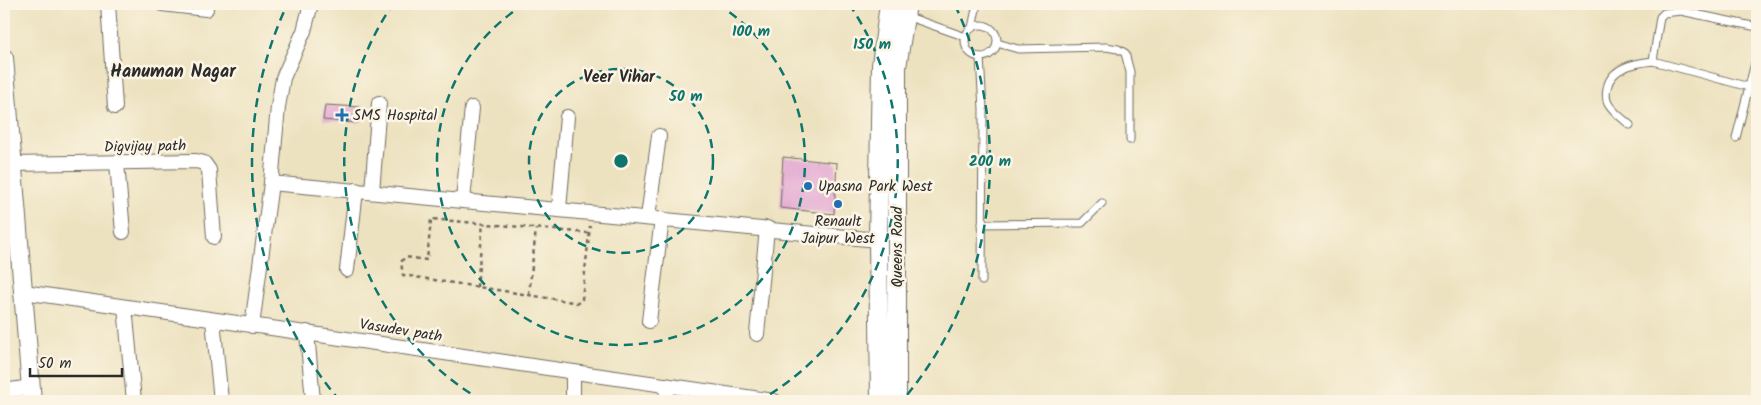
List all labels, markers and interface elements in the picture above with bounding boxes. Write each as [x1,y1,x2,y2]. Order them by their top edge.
text: 100 m [732,20,770,44]
text: 150 m [853,33,891,57]
district label: Hanuman Nagar [110,58,237,87]
district label: Veer Vihar [583,65,656,90]
text: 50 m [668,85,703,109]
place label: SMS Hospital [353,104,438,128]
marker: SMS Hospital [335,108,349,122]
street label: Digvijay path [104,134,186,160]
text: 200 m [969,150,1011,174]
centre of rings [612,152,630,170]
place label: Upasna Park West [818,175,933,199]
marker: Upasna Park West [802,180,814,192]
marker: Renault Jaipur West [832,198,844,210]
street label: Queens Road [886,206,910,287]
place label: Renault Jaipur West [801,210,875,251]
street label: Vasudev path [358,313,444,349]
scale bar [30,345,122,377]
text: 50 m [38,352,72,376]

